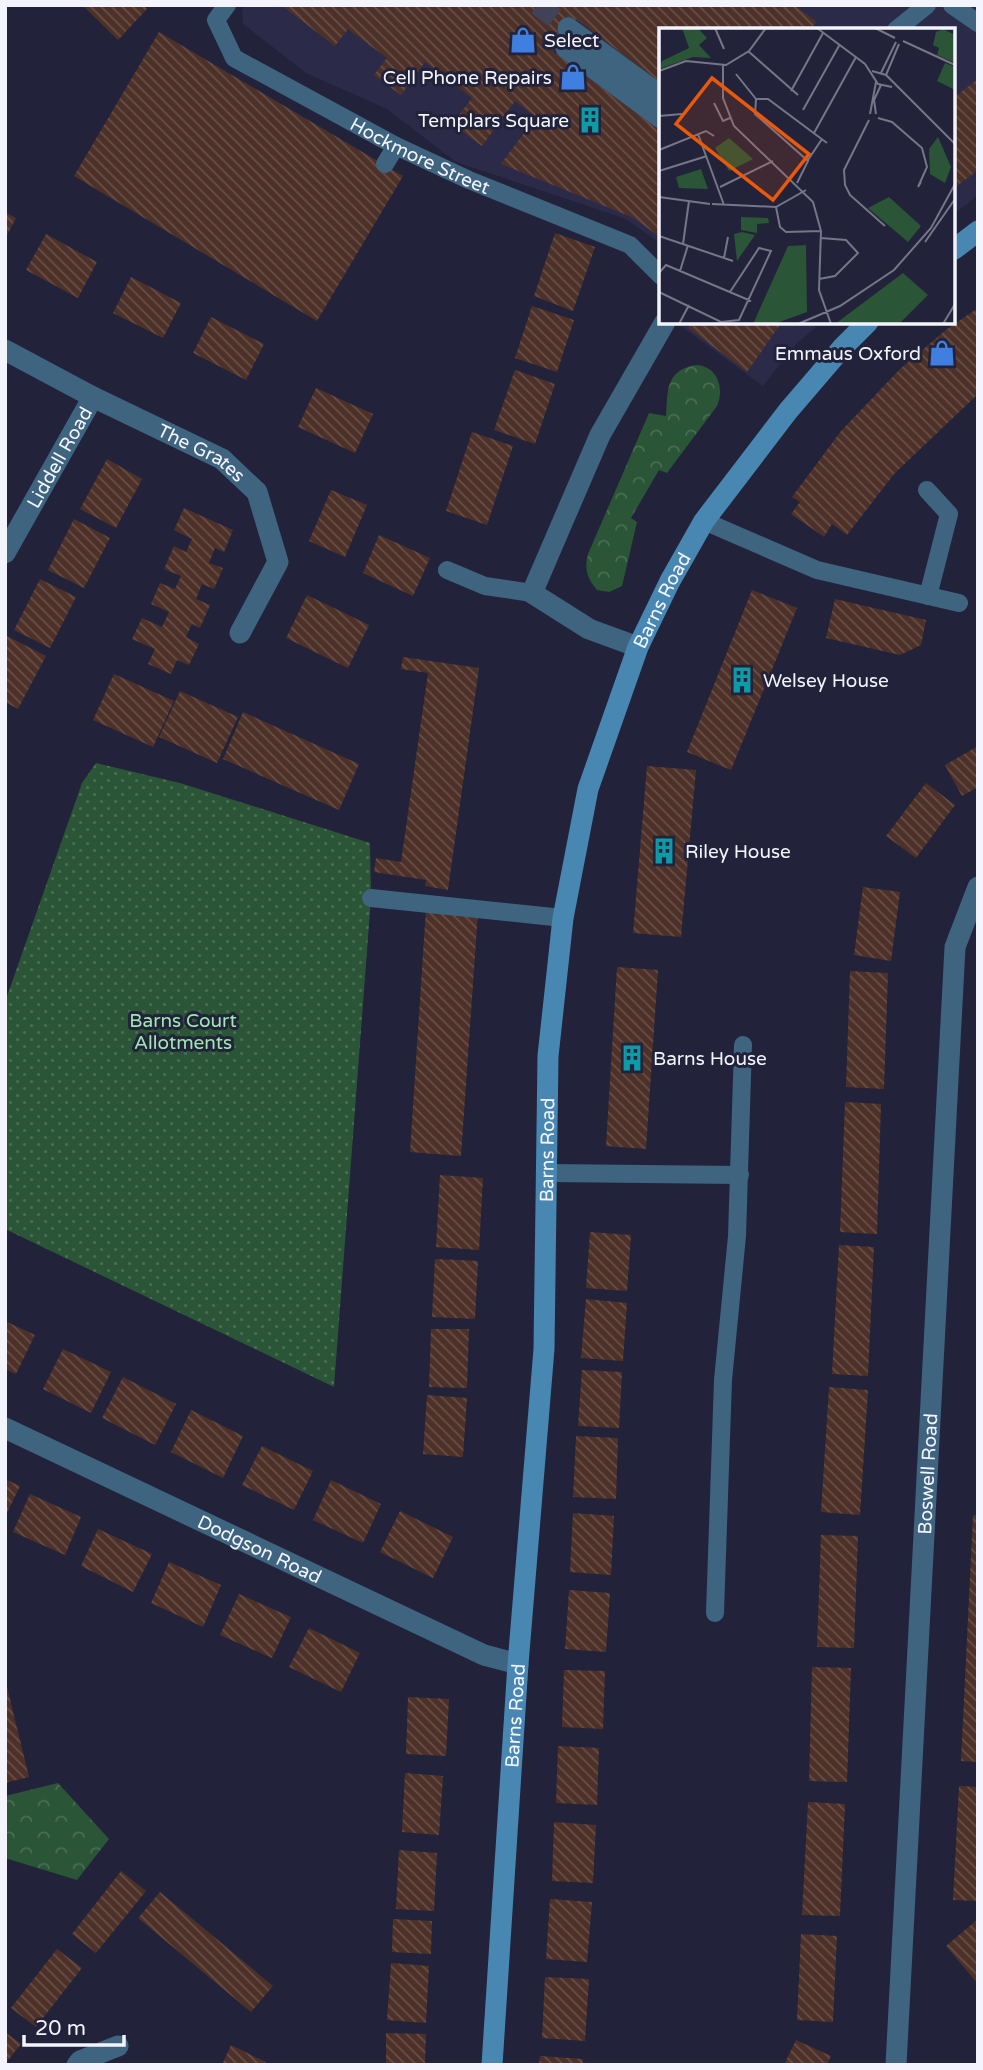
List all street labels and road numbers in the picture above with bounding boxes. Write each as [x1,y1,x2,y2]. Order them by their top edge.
street label: Hockmore Street [346,113,493,199]
street label: Liddell Road [23,403,97,512]
street label: The Grates [154,420,249,487]
street label: Barns Road [629,549,696,652]
street label: Barns Road [536,1098,559,1202]
street label: Boswell Road [914,1413,942,1535]
street label: Dodgson Road [194,1511,325,1588]
street label: Barns Road [501,1663,530,1769]

